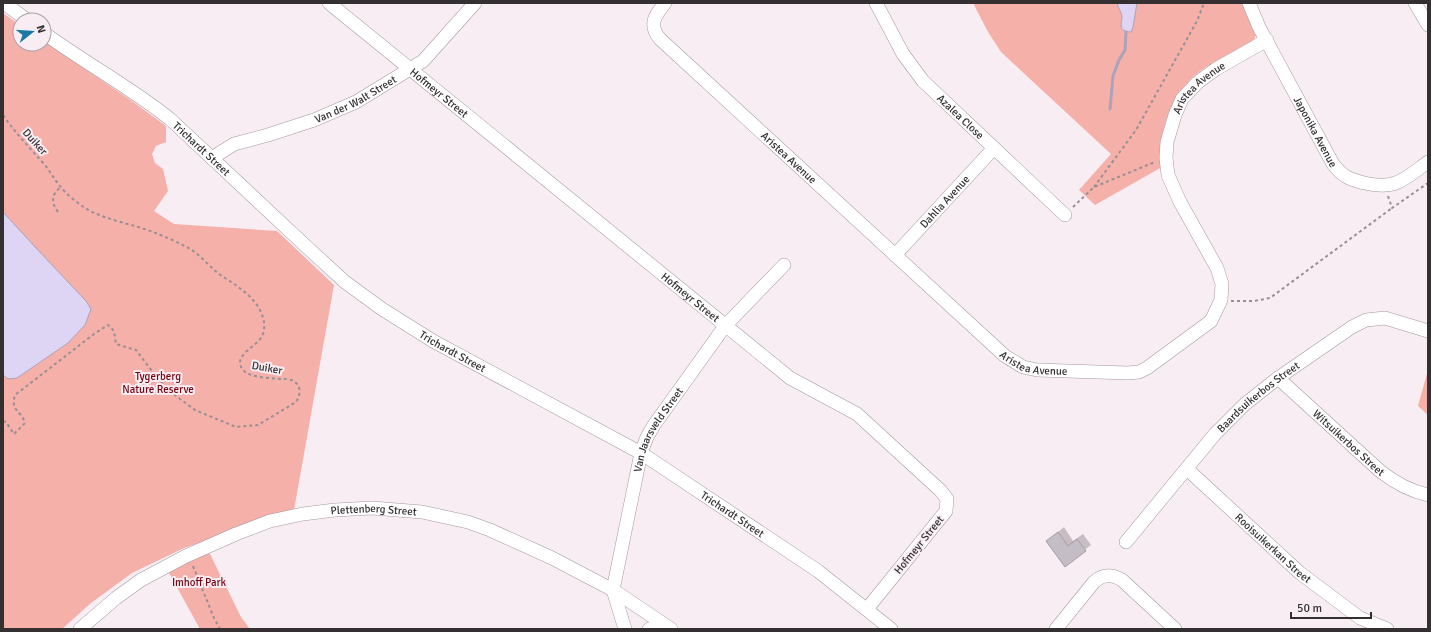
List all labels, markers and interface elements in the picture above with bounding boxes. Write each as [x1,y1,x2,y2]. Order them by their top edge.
north arrow [12,12,52,52]
text: N [34,24,48,35]
street label: Aristea Avenue [1170,59,1227,116]
street label: Hofmeyr Street [407,65,471,120]
street label: Van der Walt Street [313,72,399,126]
street label: Azalea Close [934,91,987,142]
street label: Japonika Avenue [1291,94,1340,169]
street label: Trichardt Street [170,119,233,179]
street label: Duiker [20,126,50,158]
street label: Aristea Avenue [759,129,819,186]
street label: Dahlia Avenue [917,172,972,231]
street label: Hofmeyr Street [659,270,722,325]
street label: Trichardt Street [417,328,488,375]
street label: Aristea Avenue [997,348,1068,377]
street label: Duiker [251,359,283,377]
street label: Baardsuikerbos Street [1214,359,1302,435]
park label: Tygerberg Nature Reserve [122,370,194,396]
street label: Van Jaarsveld Street [631,385,686,473]
street label: Witsuikerbos Street [1310,407,1387,479]
street label: Trichardt Street [698,488,767,540]
street label: Plettenberg Street [330,501,417,518]
street label: Rooisuikerkan Street [1233,510,1314,586]
street label: Hofmeyr Street [892,513,947,577]
park label: Imhoff Park [172,576,227,589]
scale bar [1291,594,1371,620]
text: 50 m [1297,601,1322,616]

